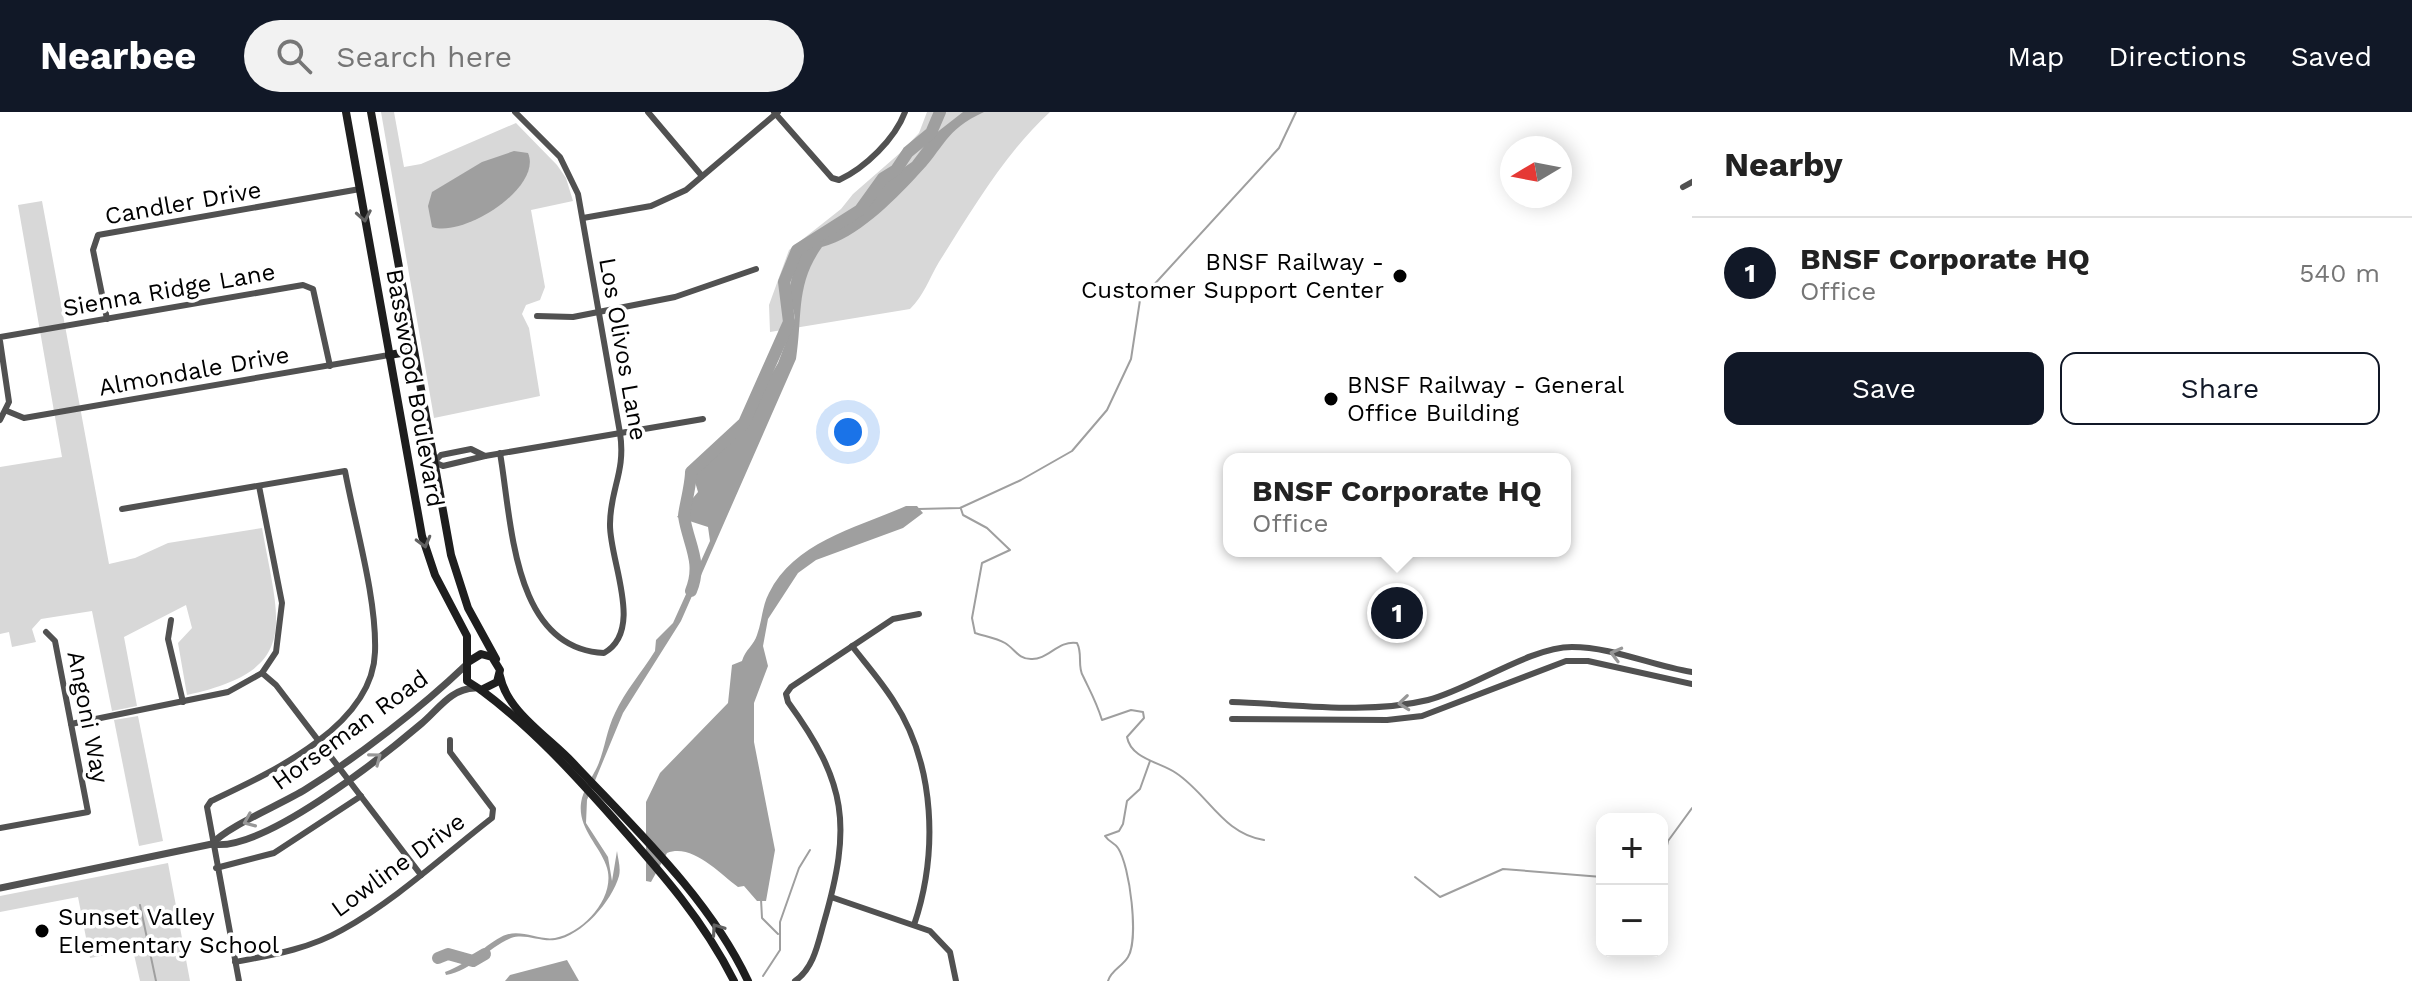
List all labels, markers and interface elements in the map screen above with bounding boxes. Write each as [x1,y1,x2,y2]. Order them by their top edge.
search box [244,20,804,92]
text: Nearbee [40,34,196,78]
icon: search [272,34,316,78]
text: Search here [336,39,512,74]
text: Map [2007,40,2064,73]
text: Directions [2108,40,2247,73]
text: Saved [2291,40,2372,73]
north arrow [1500,136,1572,208]
text: Nearby [1724,144,1843,184]
street label: Candler Drive [103,175,263,231]
one-way arrow [355,210,372,223]
text: BNSF Corporate HQ [1800,241,2090,276]
place label: BNSF Railway - Customer Support Center [1081,248,1384,304]
street label: Los Olivos Lane [593,255,653,443]
street label: Sienna Ridge Lane [61,258,277,322]
text: 1 [1744,258,1756,288]
text: 540 m [2299,258,2380,288]
street label: Basswood Boulevard [380,267,450,509]
marker: BNSF Railway - Customer Support Center [1391,267,1409,285]
text: Office [1800,276,1876,306]
street label: Almondale Drive [97,340,291,402]
button: Save [1724,352,2044,425]
button: Share [2060,352,2380,425]
place label: BNSF Railway - General Office Building [1347,371,1625,427]
marker: BNSF Railway - General Office Building [1322,390,1340,408]
your location [828,412,868,452]
popup [1223,453,1571,557]
text: BNSF Corporate HQ [1252,473,1542,508]
text: Office [1252,508,1328,538]
one-way arrow [415,534,431,548]
pin: 1 [1371,583,1423,643]
one-way arrow [1610,647,1624,664]
street label: Angoni Way [61,649,115,786]
street label: Horseman Road [267,664,433,796]
one-way arrow [1397,695,1410,712]
one-way arrow [368,754,382,768]
street label: Lowline Drive [326,807,470,923]
one-way arrow [243,811,257,827]
map controls [1596,813,1668,957]
button: + [1596,813,1668,885]
button: − [1596,885,1668,957]
place label: Sunset Valley Elementary School [58,903,280,959]
marker: Sunset Valley Elementary School [33,922,51,940]
one-way arrow [712,923,727,937]

